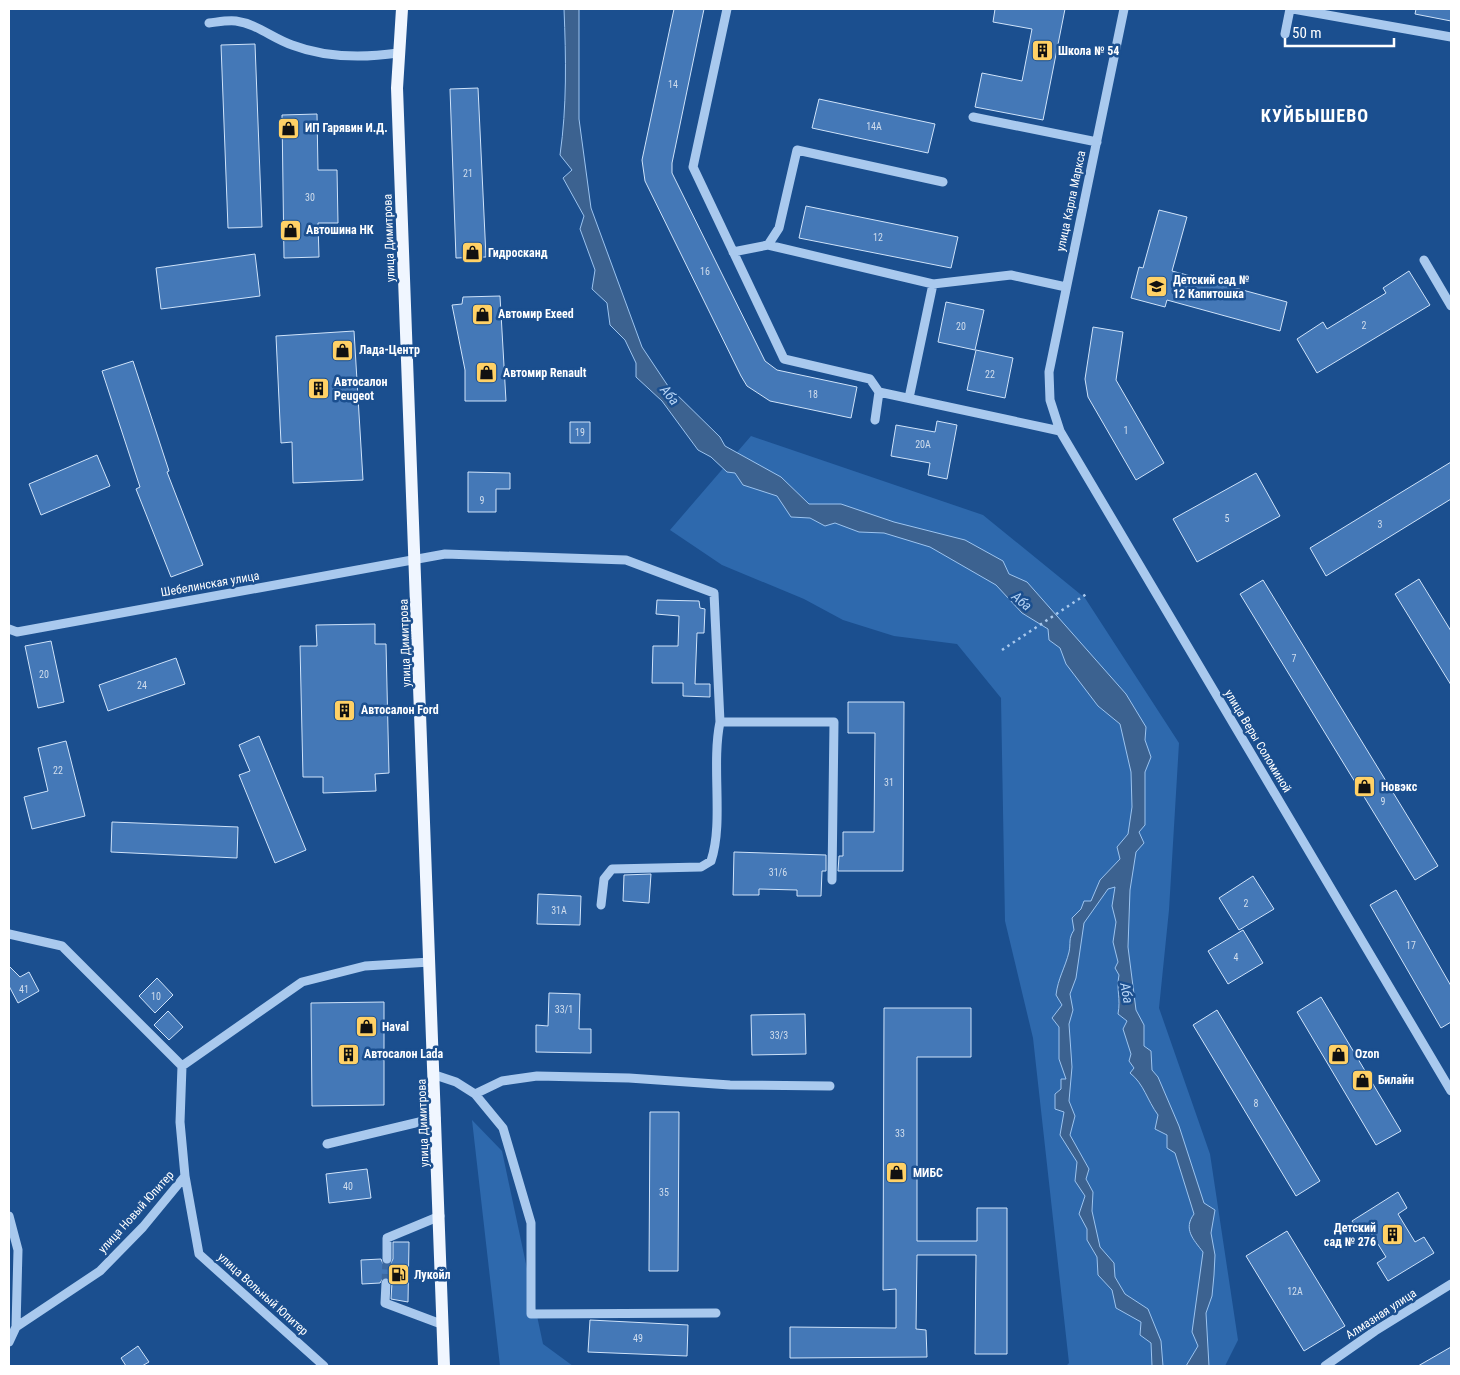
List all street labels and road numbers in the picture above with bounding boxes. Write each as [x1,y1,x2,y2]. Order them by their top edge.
street label: улица Карла Маркса [1054,149,1089,253]
street label: улица Димитрова [380,193,398,282]
street label: Шебелинская улица [160,568,261,600]
street label: улица Димитрова [396,598,414,687]
street label: улица Веры Соломиной [1222,687,1294,795]
street label: улица Димитрова [414,1078,432,1167]
street label: улица Новый Юпитер [95,1168,177,1256]
street label: улица Вольный Юпитер [215,1250,311,1338]
street label: Алмазная улица [1343,1286,1419,1342]

